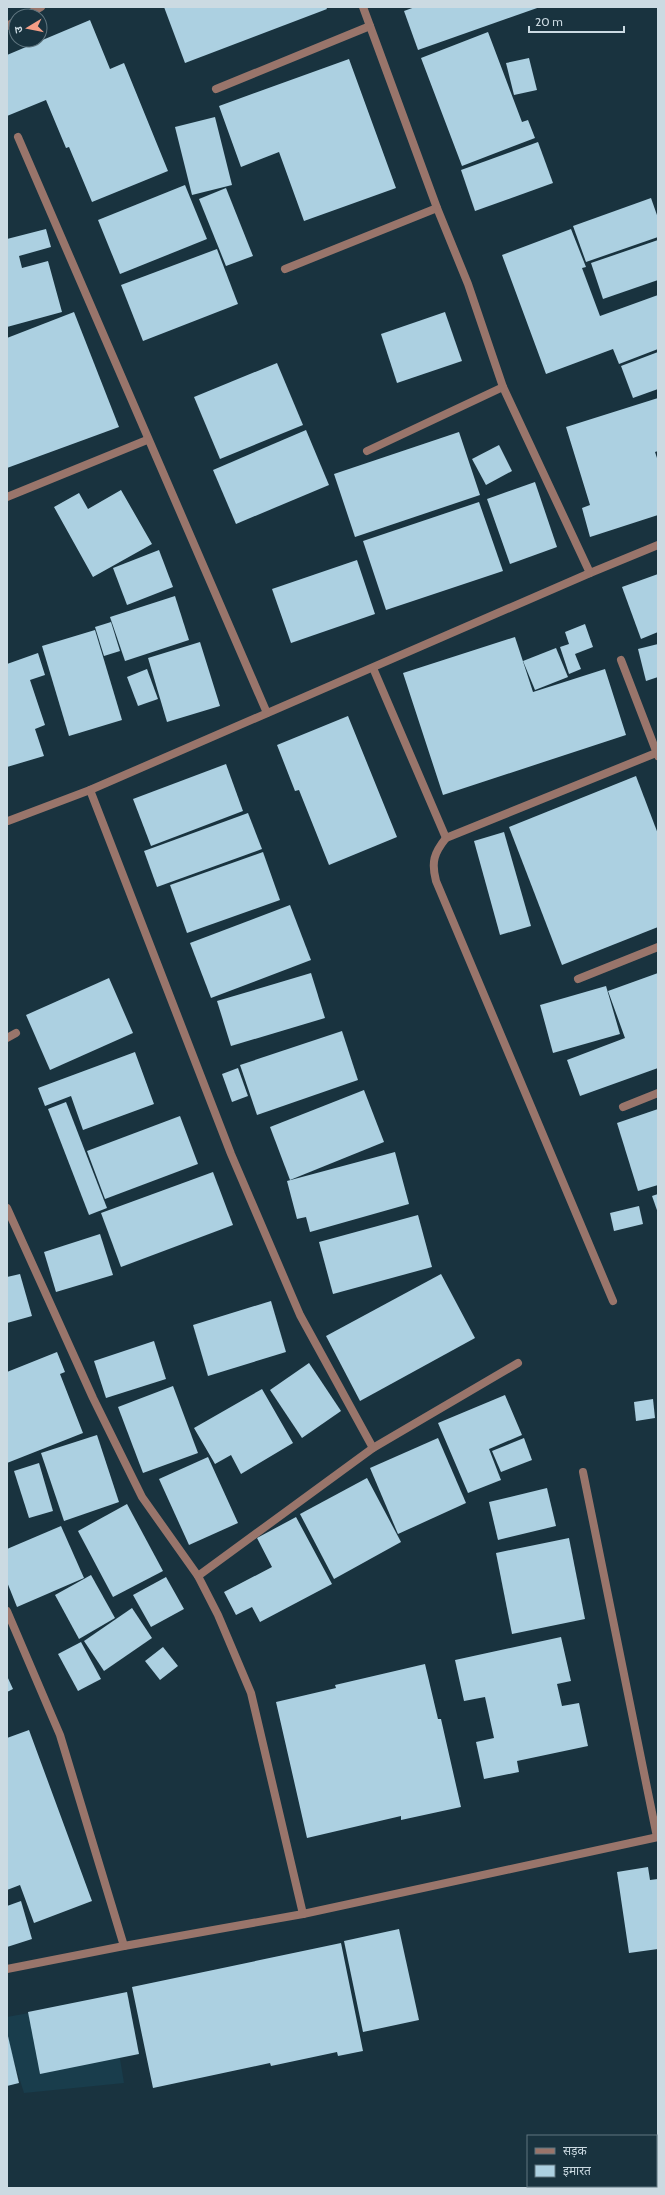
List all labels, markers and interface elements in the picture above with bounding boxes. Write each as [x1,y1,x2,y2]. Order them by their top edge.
north arrow [8,8,48,48]
scale bar [529,8,624,34]
text: 20 m [535,14,563,29]
text: उ [11,25,26,34]
legend [527,2135,657,2187]
text: सड़क [563,2143,588,2158]
text: इमारत [563,2163,592,2178]

